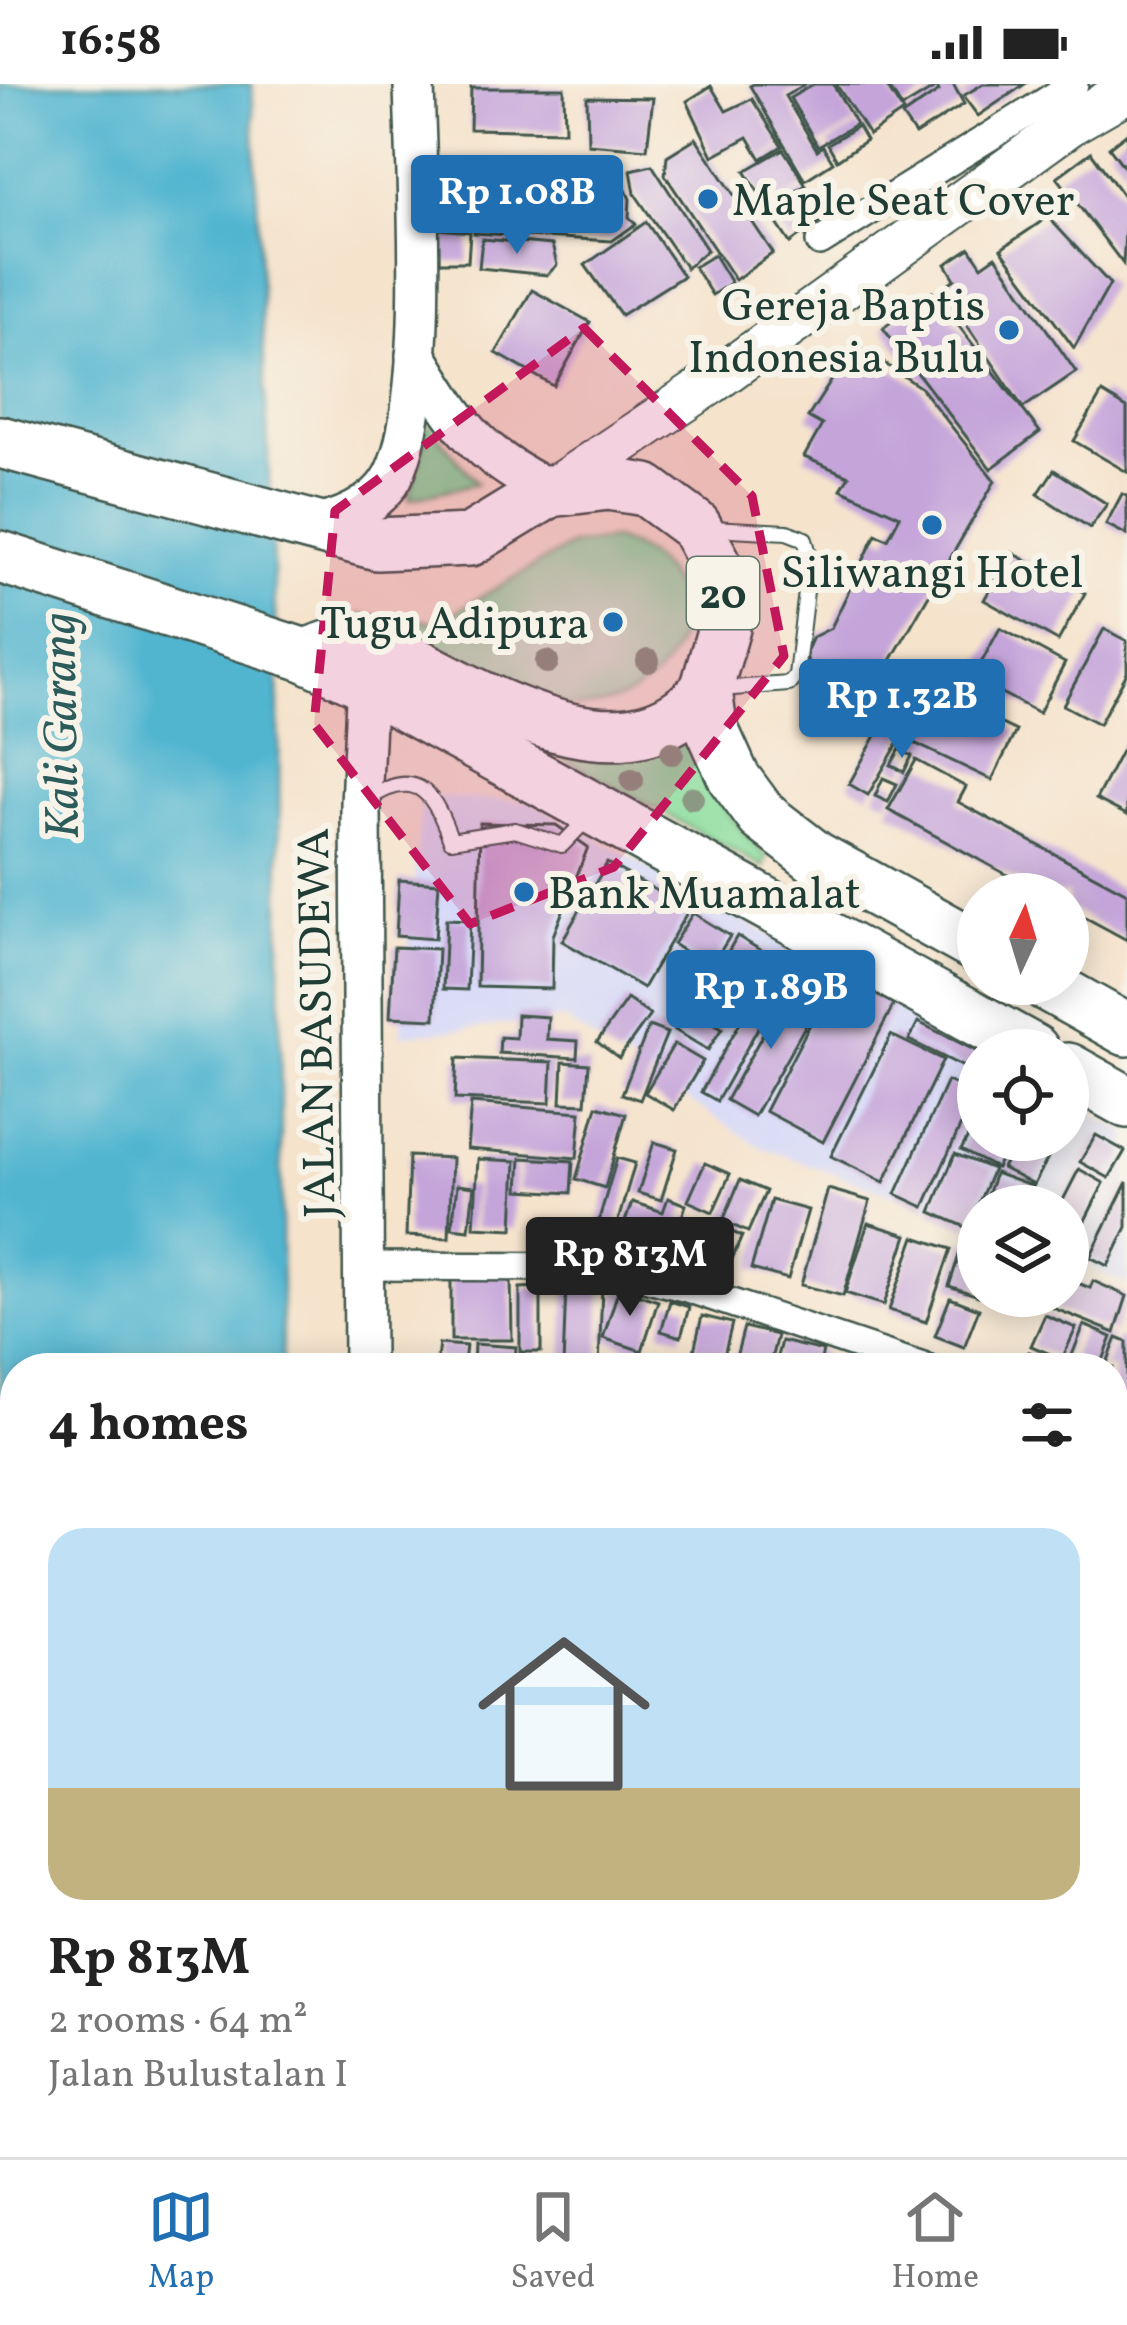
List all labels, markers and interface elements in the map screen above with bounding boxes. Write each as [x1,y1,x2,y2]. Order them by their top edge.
text: 16:58 [60,11,162,74]
pin: Rp 1.08B [393,155,641,257]
text: Rp 1.08B [438,167,596,221]
place label: Maple Seat Cover [732,172,1075,235]
marker: Maple Seat Cover [695,186,721,212]
place label: Gereja Baptis Indonesia Bulu [688,277,985,392]
marker: Gereja Baptis Indonesia Bulu [996,317,1022,343]
marker: Siliwangi Hotel [919,512,945,538]
place label: Siliwangi Hotel [781,544,1084,607]
road number: 20 [687,557,759,629]
place label: Tugu Adipura [320,595,589,658]
marker: Tugu Adipura [600,609,626,635]
water label: Kali Garang [28,612,99,840]
pin: Rp 1.32B [778,659,1026,761]
text: Rp 1.32B [826,671,978,725]
street label: JALAN BASUDEWA [285,827,354,1219]
place label: Bank Muamalat [548,865,861,928]
north arrow [957,873,1089,1005]
map controls [957,873,1089,1317]
marker: Bank Muamalat [511,879,537,905]
pin: Rp 1.89B [647,950,895,1052]
text: Rp 1.89B [693,962,849,1016]
button: locate [957,1029,1089,1161]
button: layers [957,1185,1089,1317]
pin: Rp 813M [519,1217,741,1319]
text: Rp 813M [553,1229,707,1283]
text: 4 homes [48,1390,249,1461]
icon: filters [1014,1392,1080,1458]
icon: home [456,1606,672,1822]
text: Rp 813M [48,1924,250,1995]
text: 2 rooms · 64 m² [48,1995,308,2049]
text: Jalan Bulustalan I [48,2049,348,2103]
tab: Map [148,2184,214,2302]
tab: Saved [510,2184,595,2302]
tab: Home [892,2184,979,2302]

